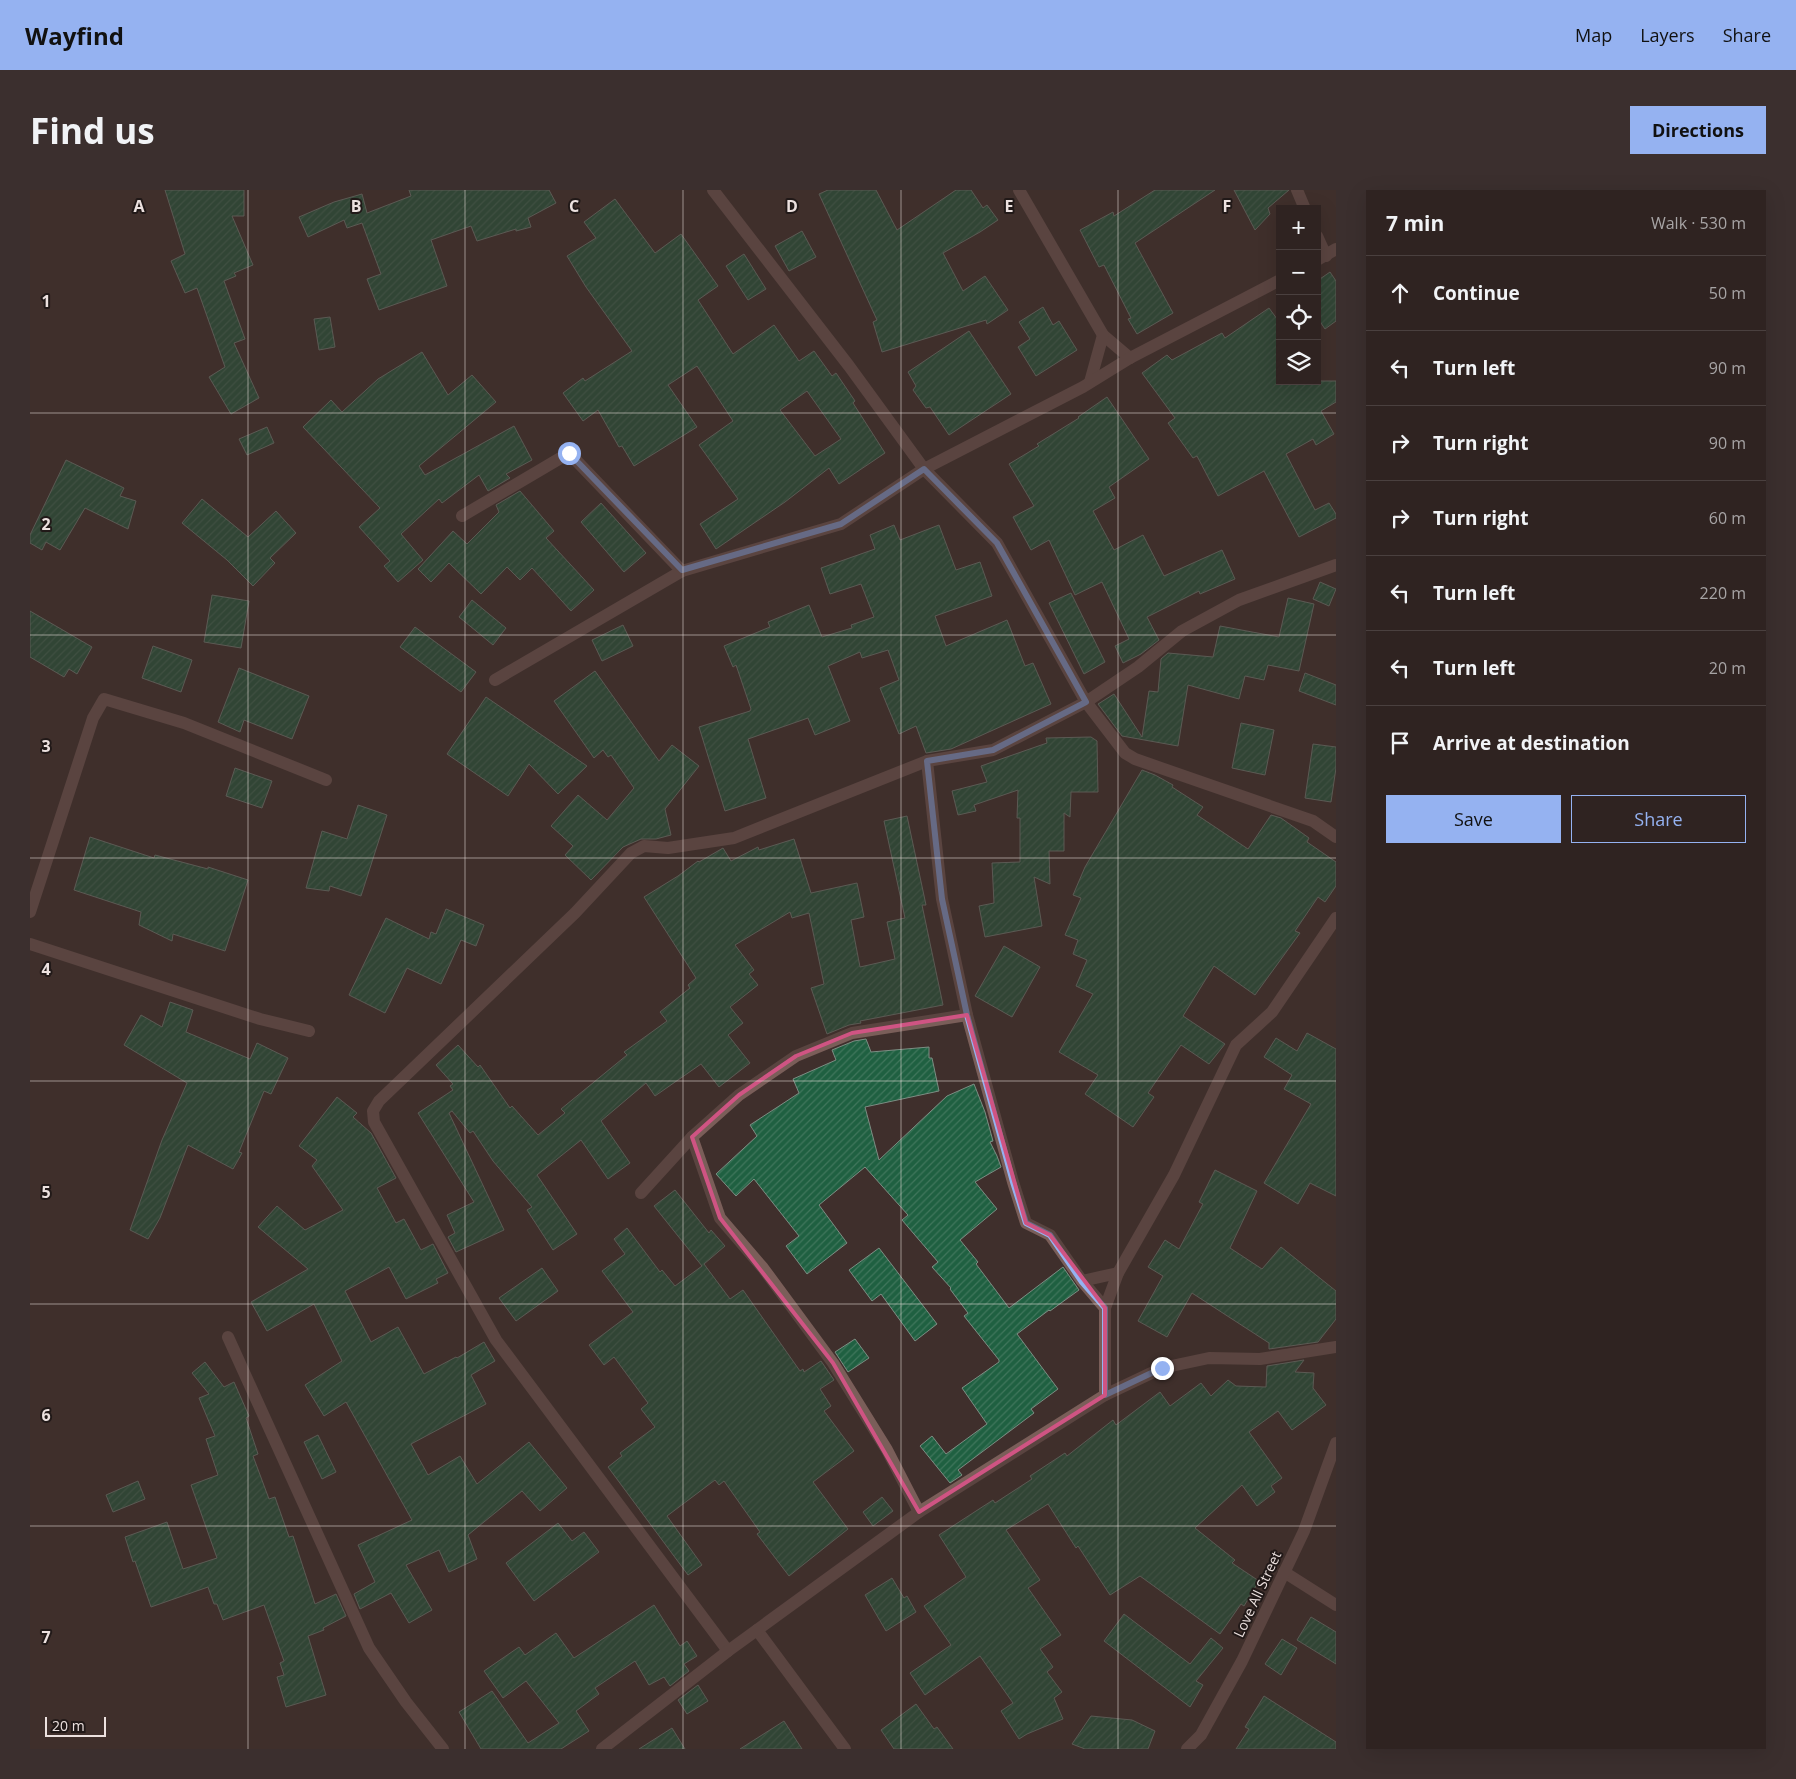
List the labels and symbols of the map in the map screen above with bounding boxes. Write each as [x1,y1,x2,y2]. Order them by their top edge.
text: A [133,195,145,217]
text: B [351,195,361,217]
text: C [569,195,579,217]
text: D [786,195,798,217]
text: E [1005,195,1014,217]
text: F [1223,195,1231,217]
text: 1 [41,290,51,312]
route start [558,442,581,465]
text: 2 [41,513,51,535]
text: 3 [41,735,51,757]
text: 4 [41,958,51,980]
text: 5 [41,1181,51,1203]
route end [1151,1357,1174,1380]
text: 6 [41,1404,51,1426]
street label: Love All Street [1229,1548,1285,1640]
text: 7 [41,1626,51,1648]
scale bar [45,1714,106,1737]

